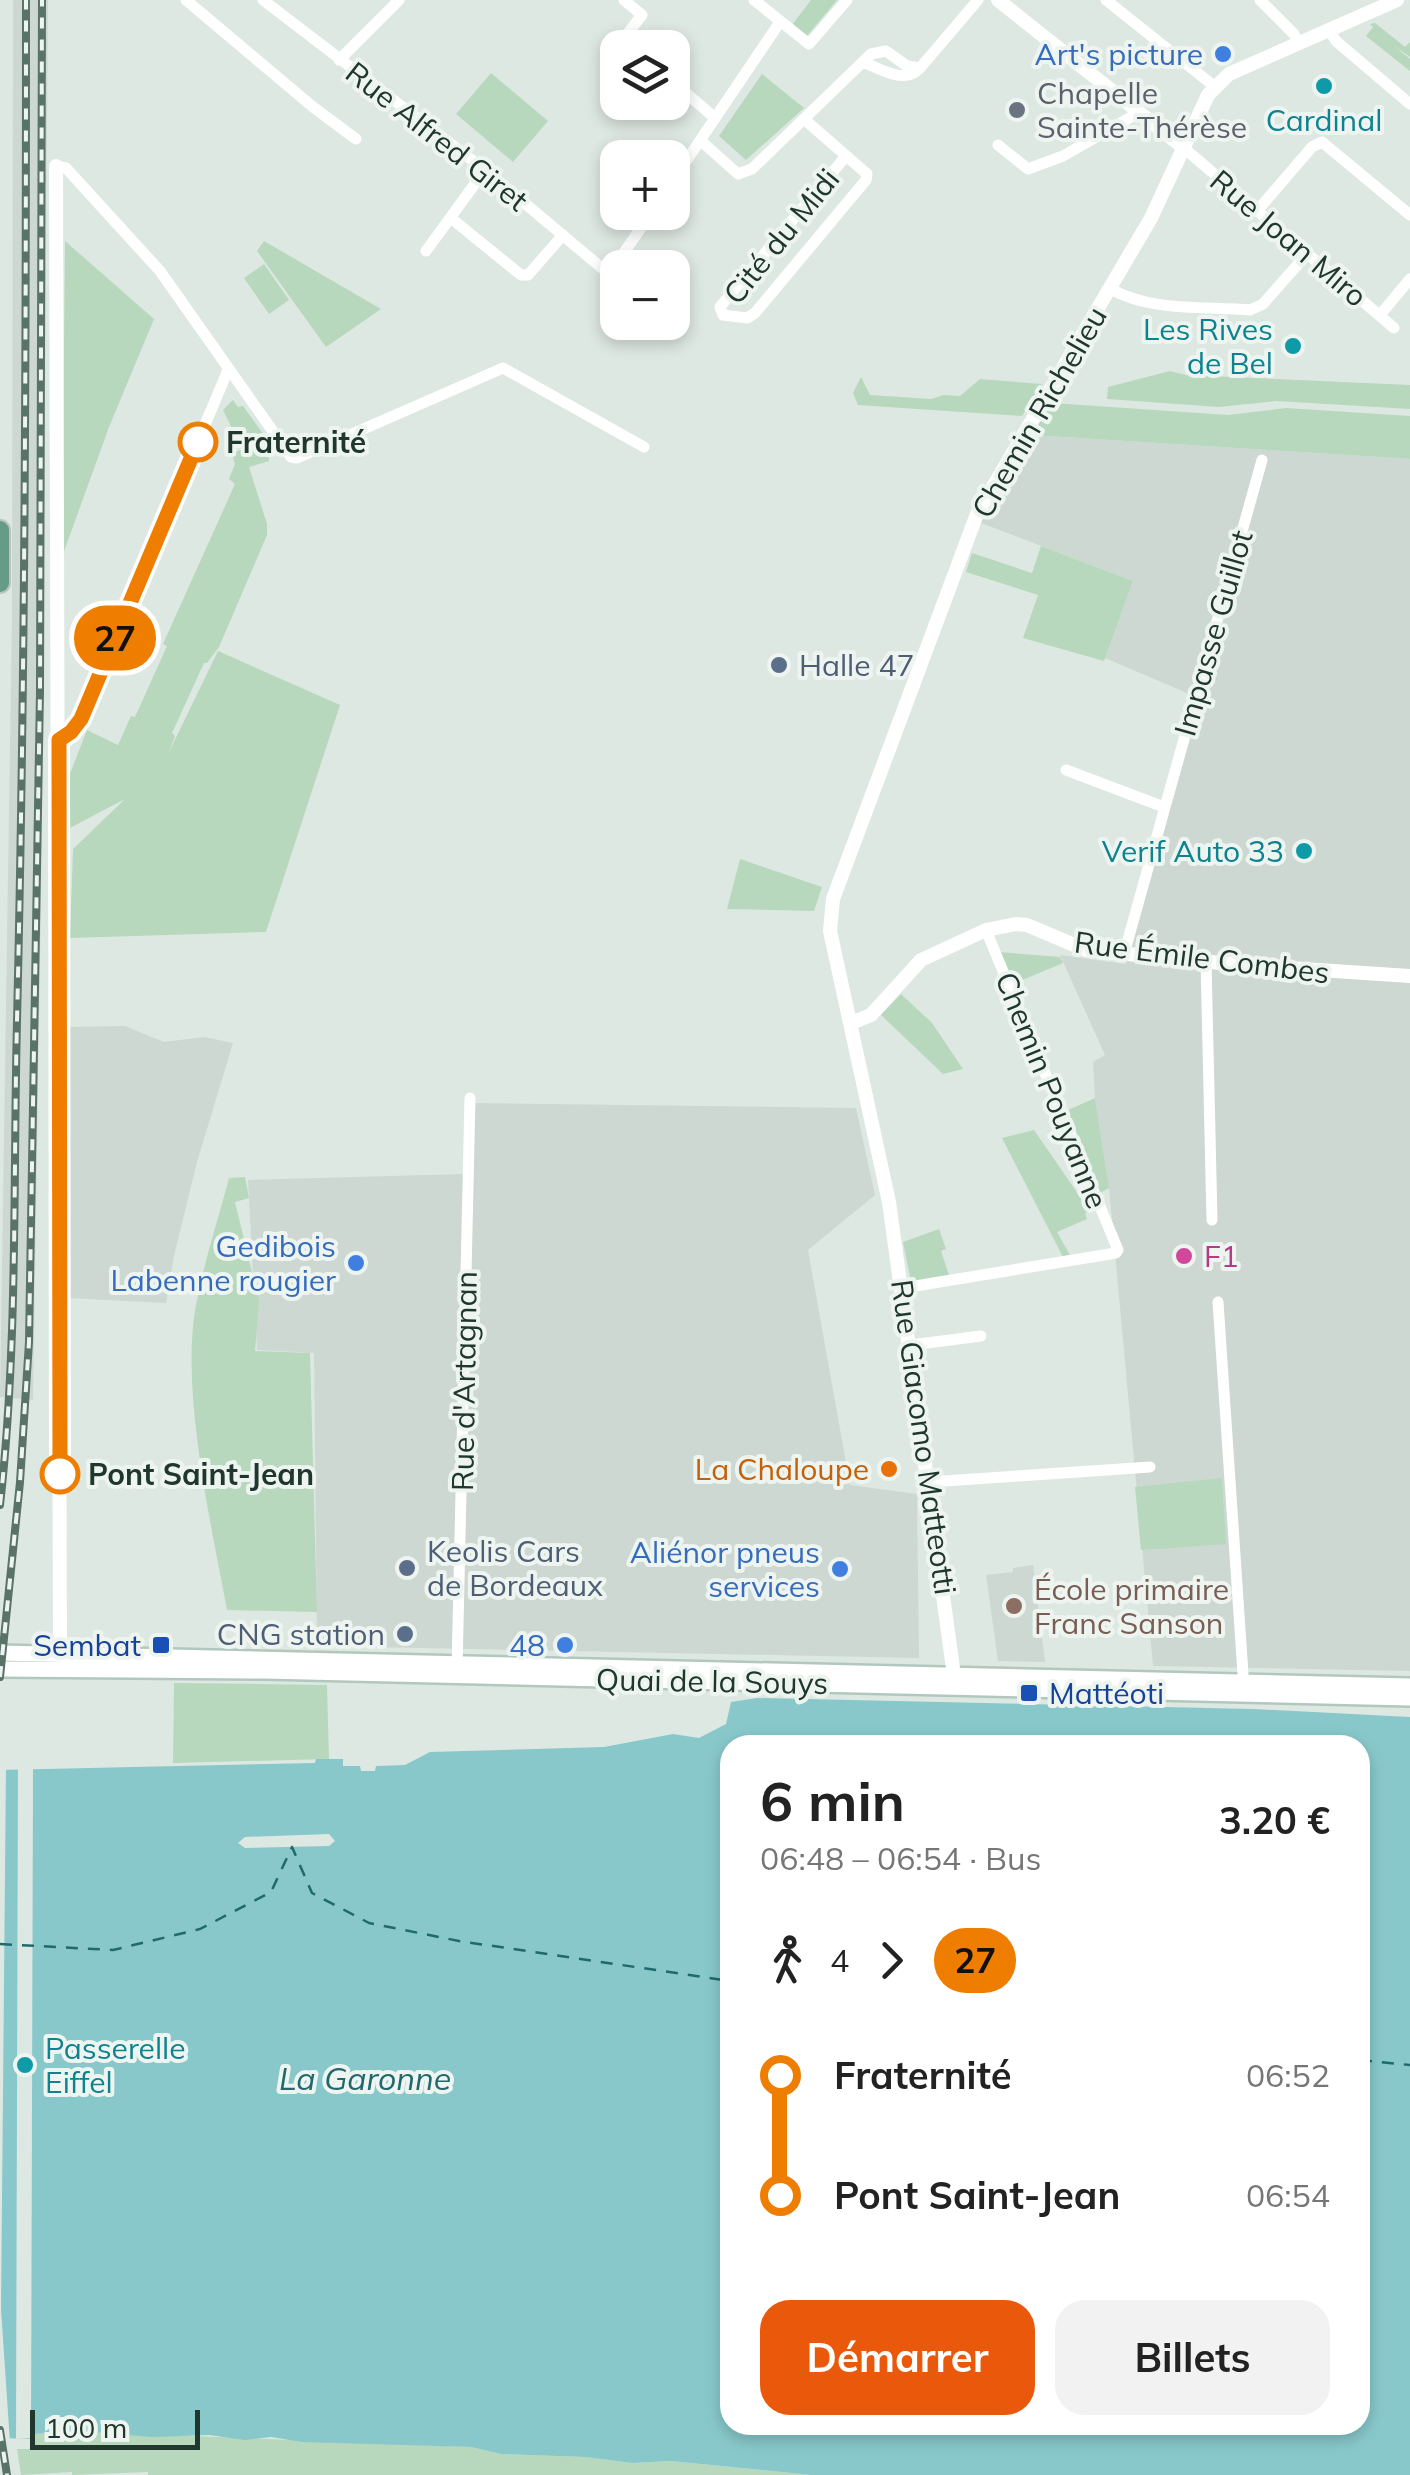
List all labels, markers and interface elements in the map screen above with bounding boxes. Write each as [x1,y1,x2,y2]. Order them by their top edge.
map controls [600,30,690,340]
button: layers [600,30,690,120]
place label: Art's picture [1035,35,1203,73]
marker: Art's picture [1212,43,1234,65]
street label: Rue Alfred Giret [338,53,536,219]
place label: Chapelle Sainte-Thérèse [1037,74,1247,146]
marker: Cardinal [1313,75,1335,97]
marker: Chapelle Sainte-Thérèse [1006,99,1028,121]
place label: Cardinal [1266,101,1382,139]
button: + [600,140,690,230]
street label: Cité du Midi [715,161,847,311]
street label: Rue Joan Miro [1203,161,1375,315]
button: − [600,250,690,340]
street label: Chemin Richelieu [963,299,1115,525]
place label: Les Rives de Bel [1143,310,1273,382]
marker: Les Rives de Bel [1282,335,1304,357]
marker: Fraternité [179,423,217,461]
place label: Fraternité [226,423,366,461]
street label: Impasse Guillot [1165,526,1261,740]
line badge: 27 [70,606,160,670]
text: 27 [94,616,136,660]
place label: Halle 47 [799,646,914,684]
marker: Halle 47 [768,654,790,676]
place label: Verif Auto 33 [1102,832,1284,870]
marker: Verif Auto 33 [1293,840,1315,862]
street label: Rue Émile Combes [1072,922,1332,992]
street label: Chemin Pouyanne [987,966,1117,1214]
place label: Gedibois Labenne rougier [110,1227,336,1299]
place label: F1 [1204,1237,1239,1275]
marker: F1 [1173,1245,1195,1267]
marker: Gedibois Labenne rougier [345,1252,367,1274]
street label: Rue d'Artagnan [443,1271,485,1491]
street label: Rue Giacomo Matteotti [883,1277,965,1597]
place label: La Chaloupe [695,1450,869,1488]
marker: Pont Saint-Jean [41,1455,79,1493]
place label: Pont Saint-Jean [88,1455,314,1493]
marker: La Chaloupe [878,1458,900,1480]
place label: Keolis Cars de Bordeaux [427,1532,603,1604]
place label: Aliénor pneus services [630,1533,820,1605]
marker: Keolis Cars de Bordeaux [396,1557,418,1579]
marker: Aliénor pneus services [829,1558,851,1580]
place label: École primaire Franc Sanson [1034,1570,1229,1642]
marker: École primaire Franc Sanson [1003,1595,1025,1617]
place label: CNG station [217,1615,385,1653]
marker: CNG station [394,1623,416,1645]
place label: Sembat [33,1626,141,1664]
place label: 48 [509,1626,545,1664]
marker: Sembat [150,1634,172,1656]
marker: 48 [554,1634,576,1656]
street label: Quai de la Souys [596,1660,828,1702]
place label: Mattéoti [1049,1674,1164,1712]
marker: Mattéoti [1018,1682,1040,1704]
text: 6 min [760,1766,905,1835]
text: 3.20 € [1219,1796,1330,1844]
text: 06:48 – 06:54 · Bus [760,1838,1041,1878]
icon: walk [760,1933,815,1988]
icon: forward [864,1933,919,1988]
text: 27 [954,1938,996,1982]
text: 4 [830,1940,849,1980]
place label: Passerelle Eiffel [45,2029,186,2101]
text: Fraternité [834,2051,1012,2099]
marker: Passerelle Eiffel [14,2054,36,2076]
text: 06:52 [1246,2055,1330,2095]
water label: La Garonne [279,2058,451,2098]
text: Pont Saint-Jean [834,2171,1120,2219]
text: 06:54 [1246,2175,1330,2215]
button: Démarrer [760,2300,1035,2415]
button: Billets [1055,2300,1330,2415]
scale bar [30,2405,200,2450]
text: 100 m [45,2410,127,2445]

